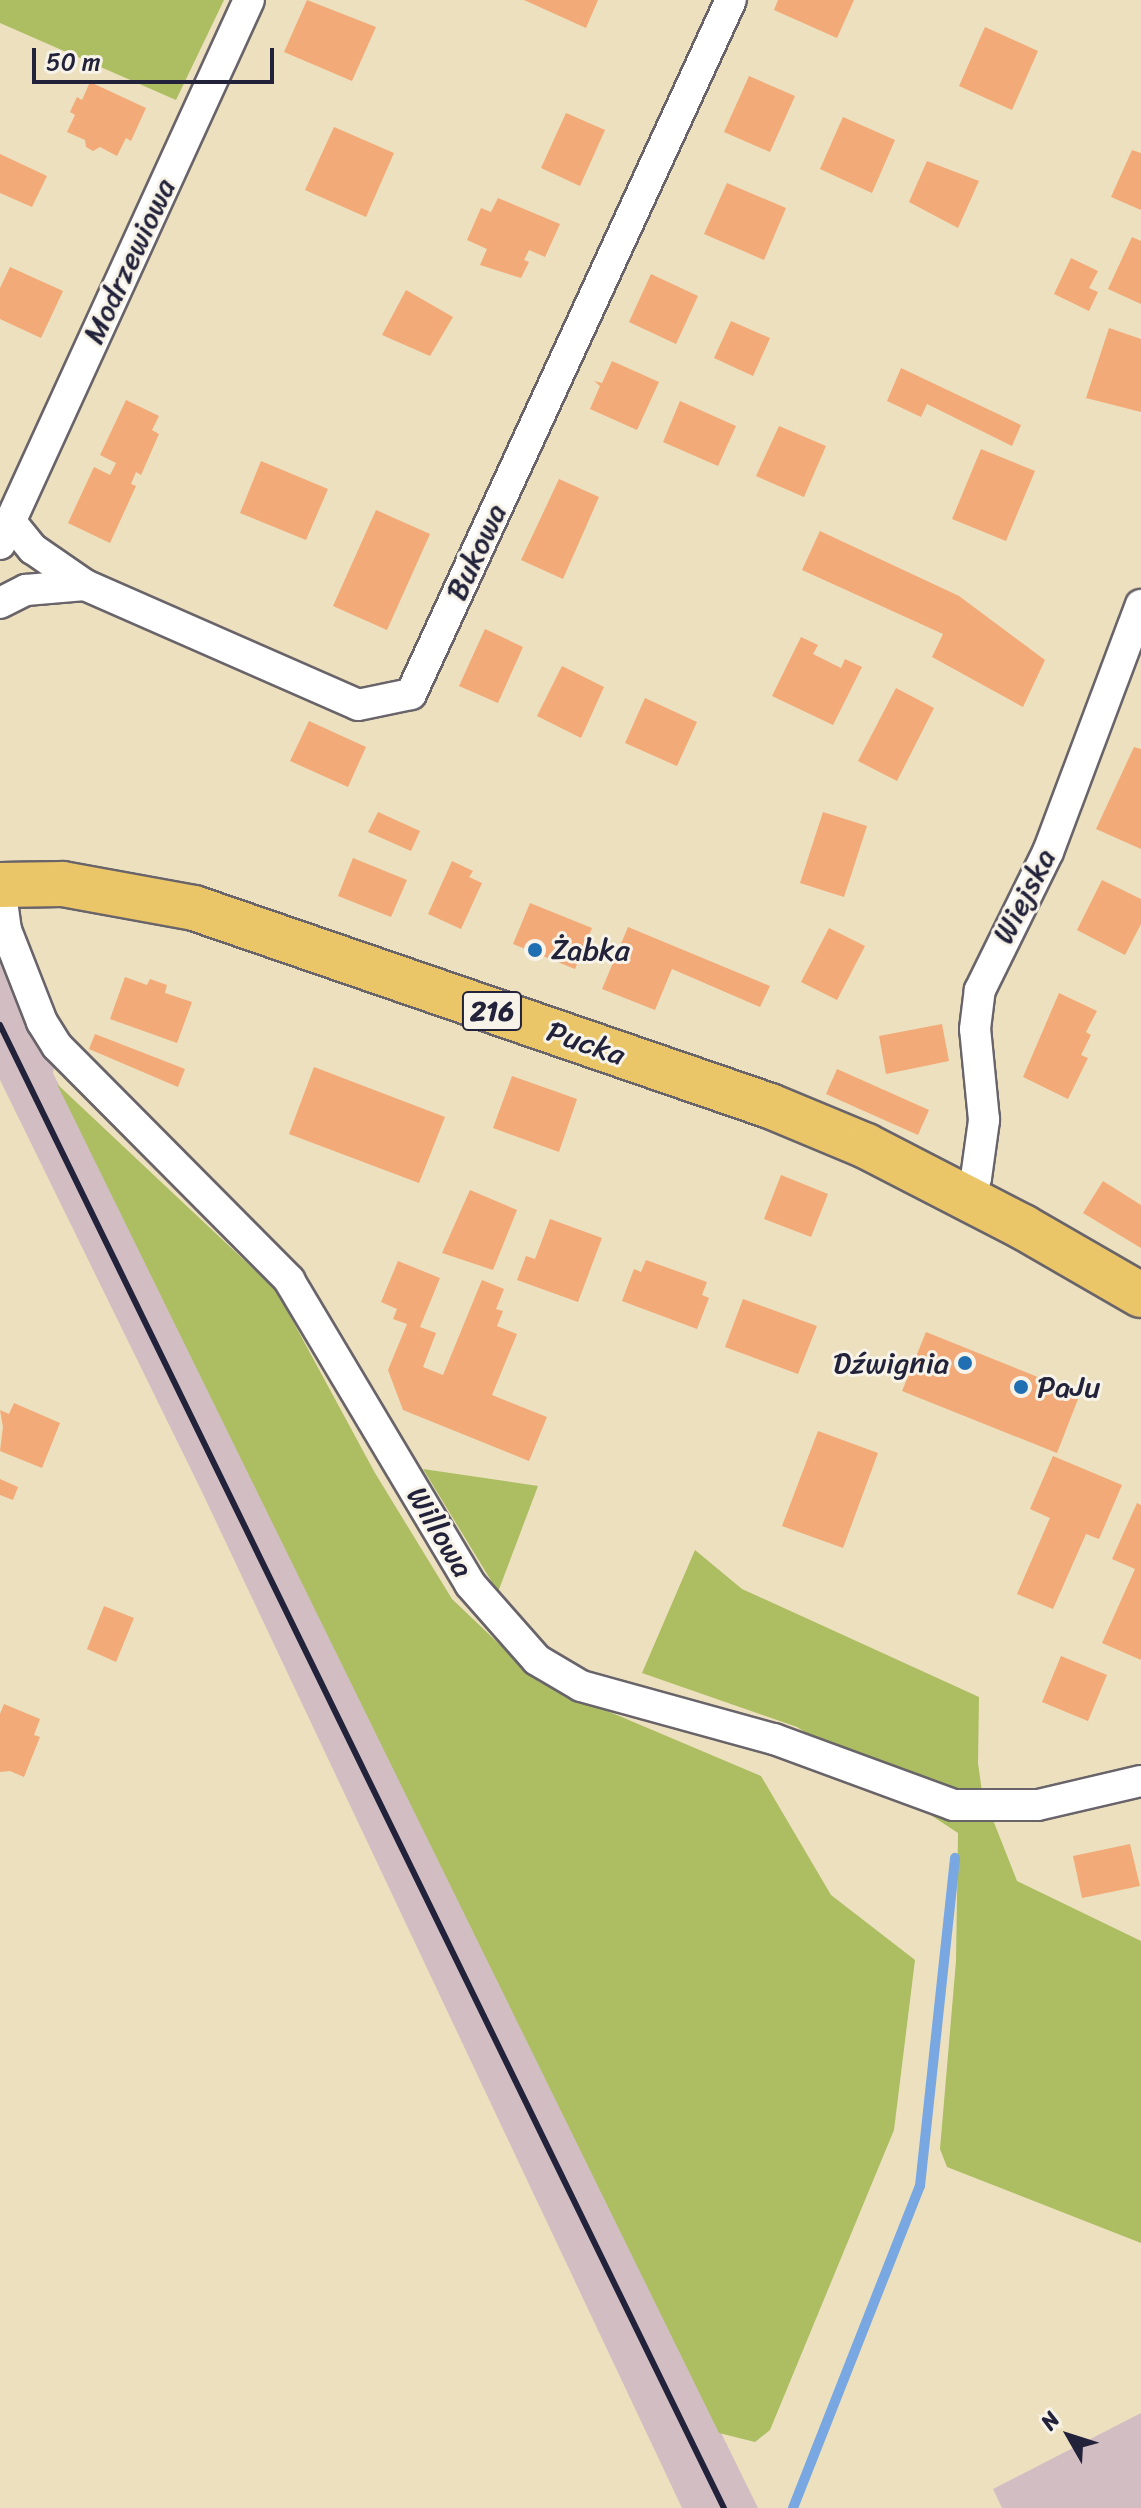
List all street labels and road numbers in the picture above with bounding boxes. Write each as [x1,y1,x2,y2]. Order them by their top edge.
street label: Modrzewiowa [75,173,183,349]
street label: Bukowa [438,498,514,606]
street label: Wiejska [985,843,1063,949]
road number: 216 [460,987,524,1035]
street label: Pucka [542,1013,630,1073]
street label: Willowa [399,1480,481,1584]

